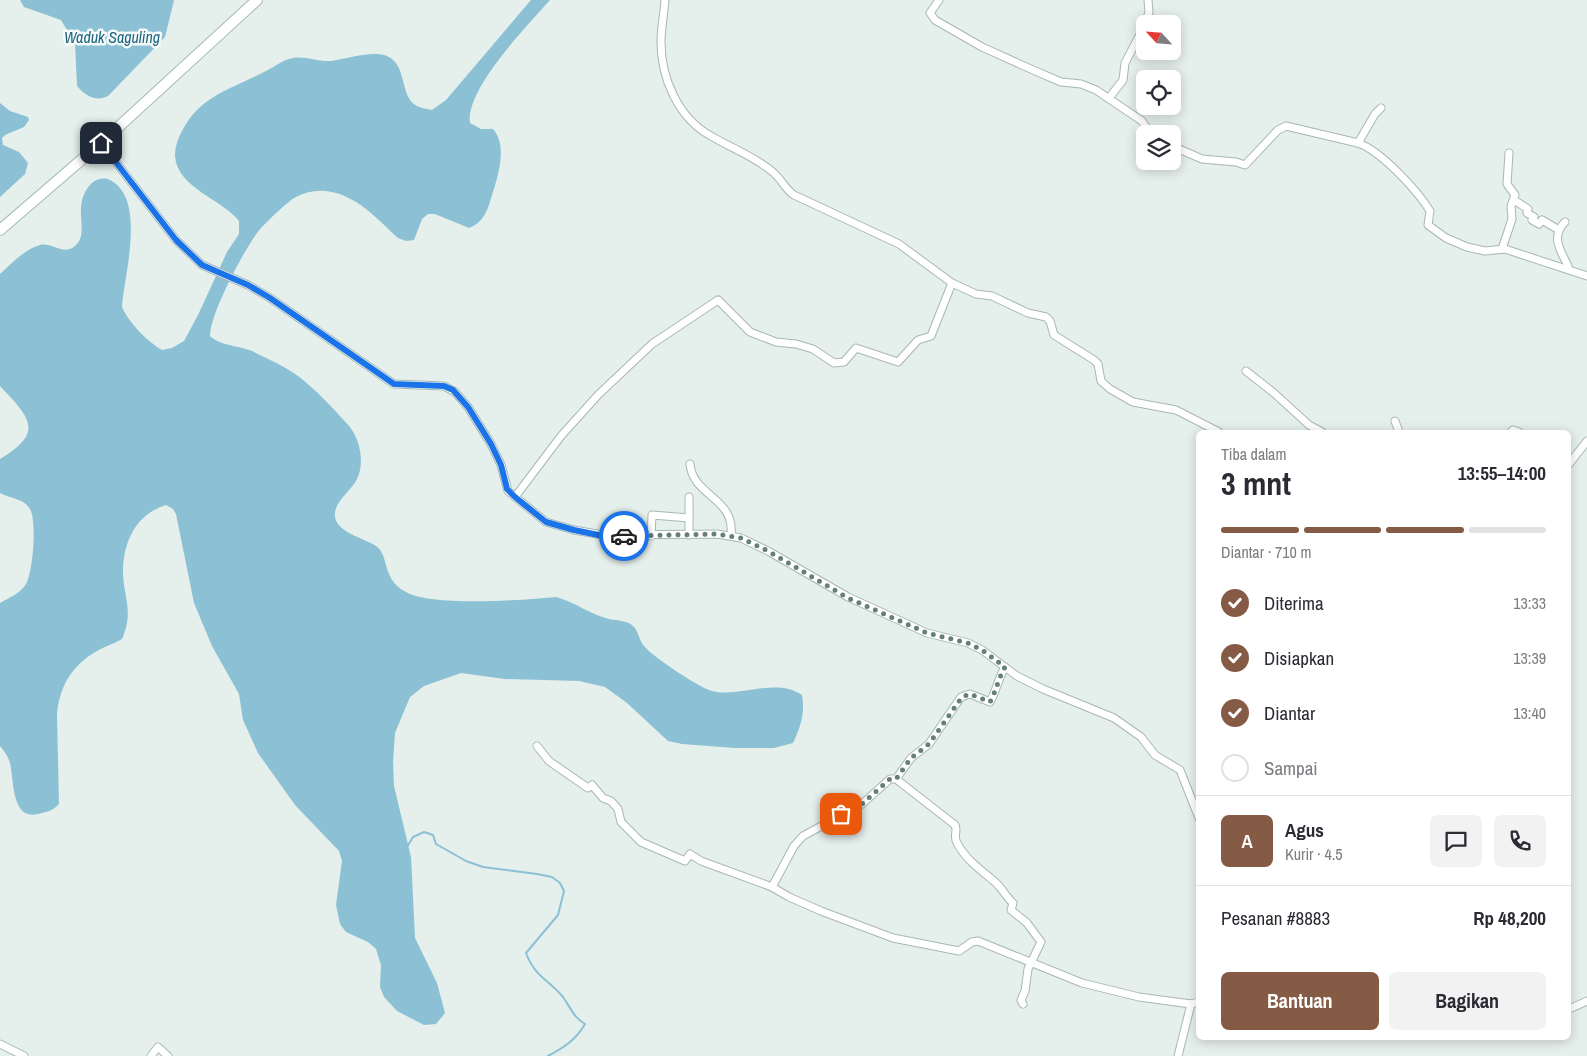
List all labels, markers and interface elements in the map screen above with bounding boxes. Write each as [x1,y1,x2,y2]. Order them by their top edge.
north arrow [1136,15,1181,60]
map controls [1136,15,1181,170]
water label: Waduk Saguling [64,26,160,48]
button: locate [1136,70,1181,115]
pin [80,122,122,164]
button: layers [1136,125,1181,170]
icon: home [87,129,115,157]
text: Tiba dalam [1221,443,1286,465]
text: 13:55–14:00 [1458,460,1546,486]
text: 3 mnt [1221,462,1291,505]
courier [599,511,649,561]
icon: car [610,522,638,550]
text: Diantar · 710 m [1221,541,1311,563]
icon: check [1221,589,1249,617]
text: Diterima [1264,590,1324,616]
text: 13:33 [1513,592,1546,614]
icon: check [1221,644,1249,672]
text: Disiapkan [1264,645,1334,671]
text: 13:39 [1513,647,1546,669]
icon: check [1221,699,1249,727]
text: Diantar [1264,700,1315,726]
text: 13:40 [1513,702,1546,724]
text: Sampai [1264,755,1318,781]
pin [820,793,862,835]
icon: bag [827,800,855,828]
button: chat [1430,815,1482,867]
button: phone [1494,815,1546,867]
text: Agus [1285,817,1324,843]
text: A [1241,828,1253,854]
text: Kurir · 4.5 [1285,843,1343,865]
text: Pesanan #8883 [1221,905,1330,931]
text: Rp 48,200 [1473,905,1546,931]
button: Bantuan [1221,972,1379,1030]
button: Bagikan [1389,972,1546,1030]

